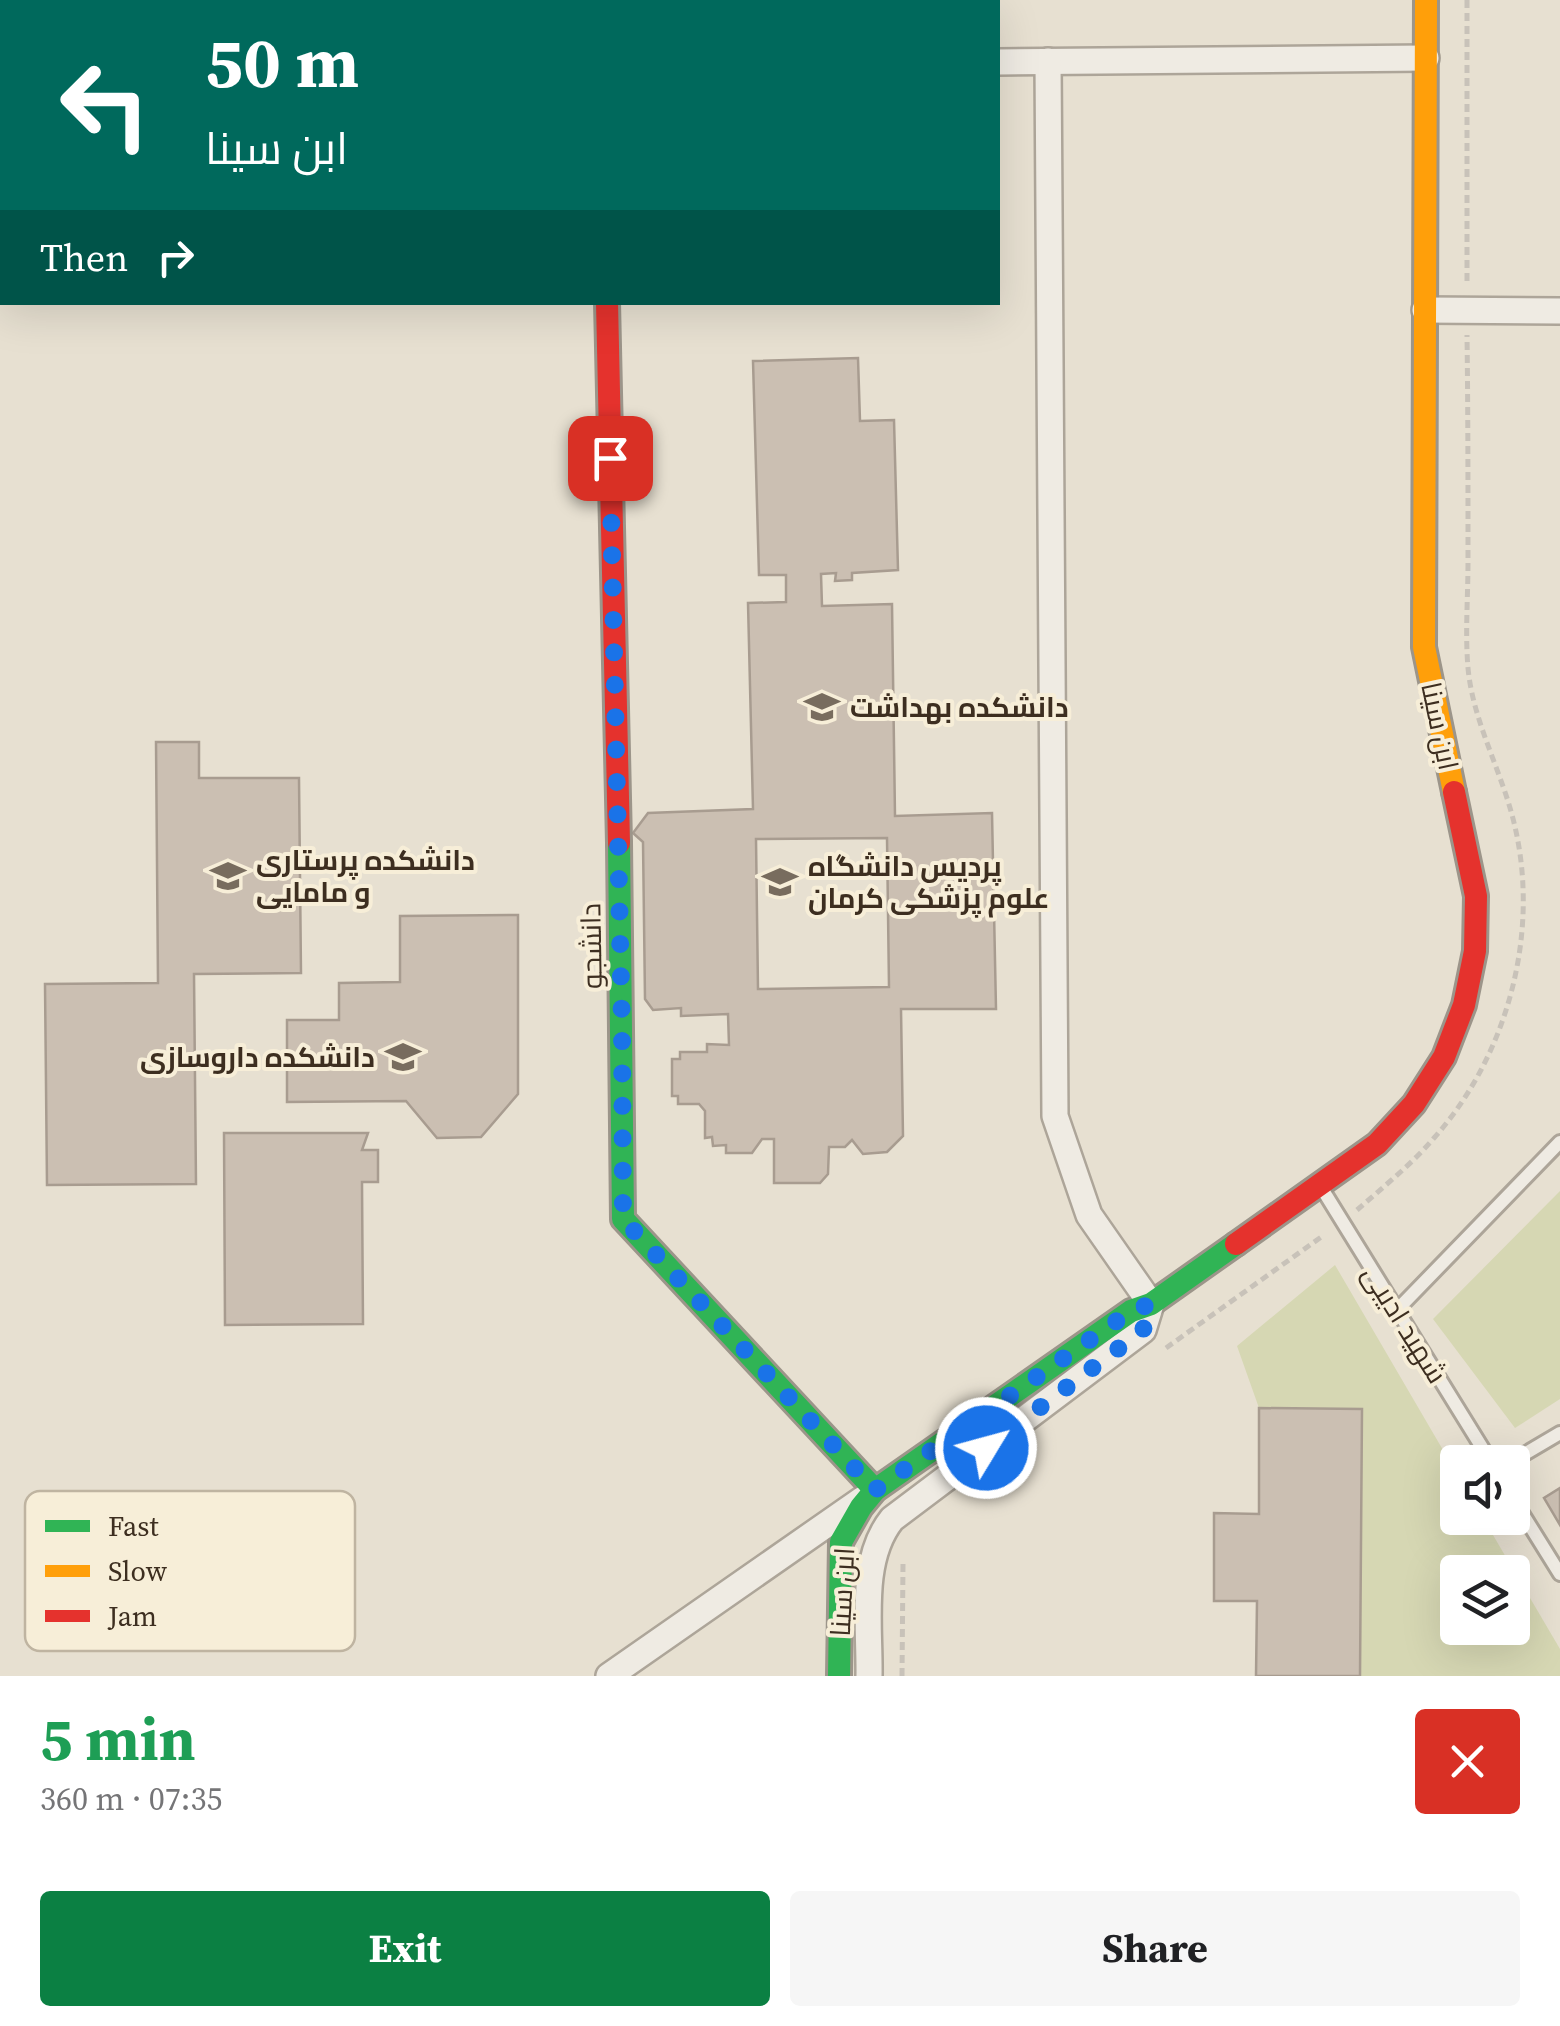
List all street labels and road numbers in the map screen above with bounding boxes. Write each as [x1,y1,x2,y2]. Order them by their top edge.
street label: ابن سینا [1412,679,1468,773]
street label: دانشجو [571,903,611,989]
street label: شهید ادیبی [1354,1258,1456,1390]
street label: ابن سینا [821,1547,863,1637]

